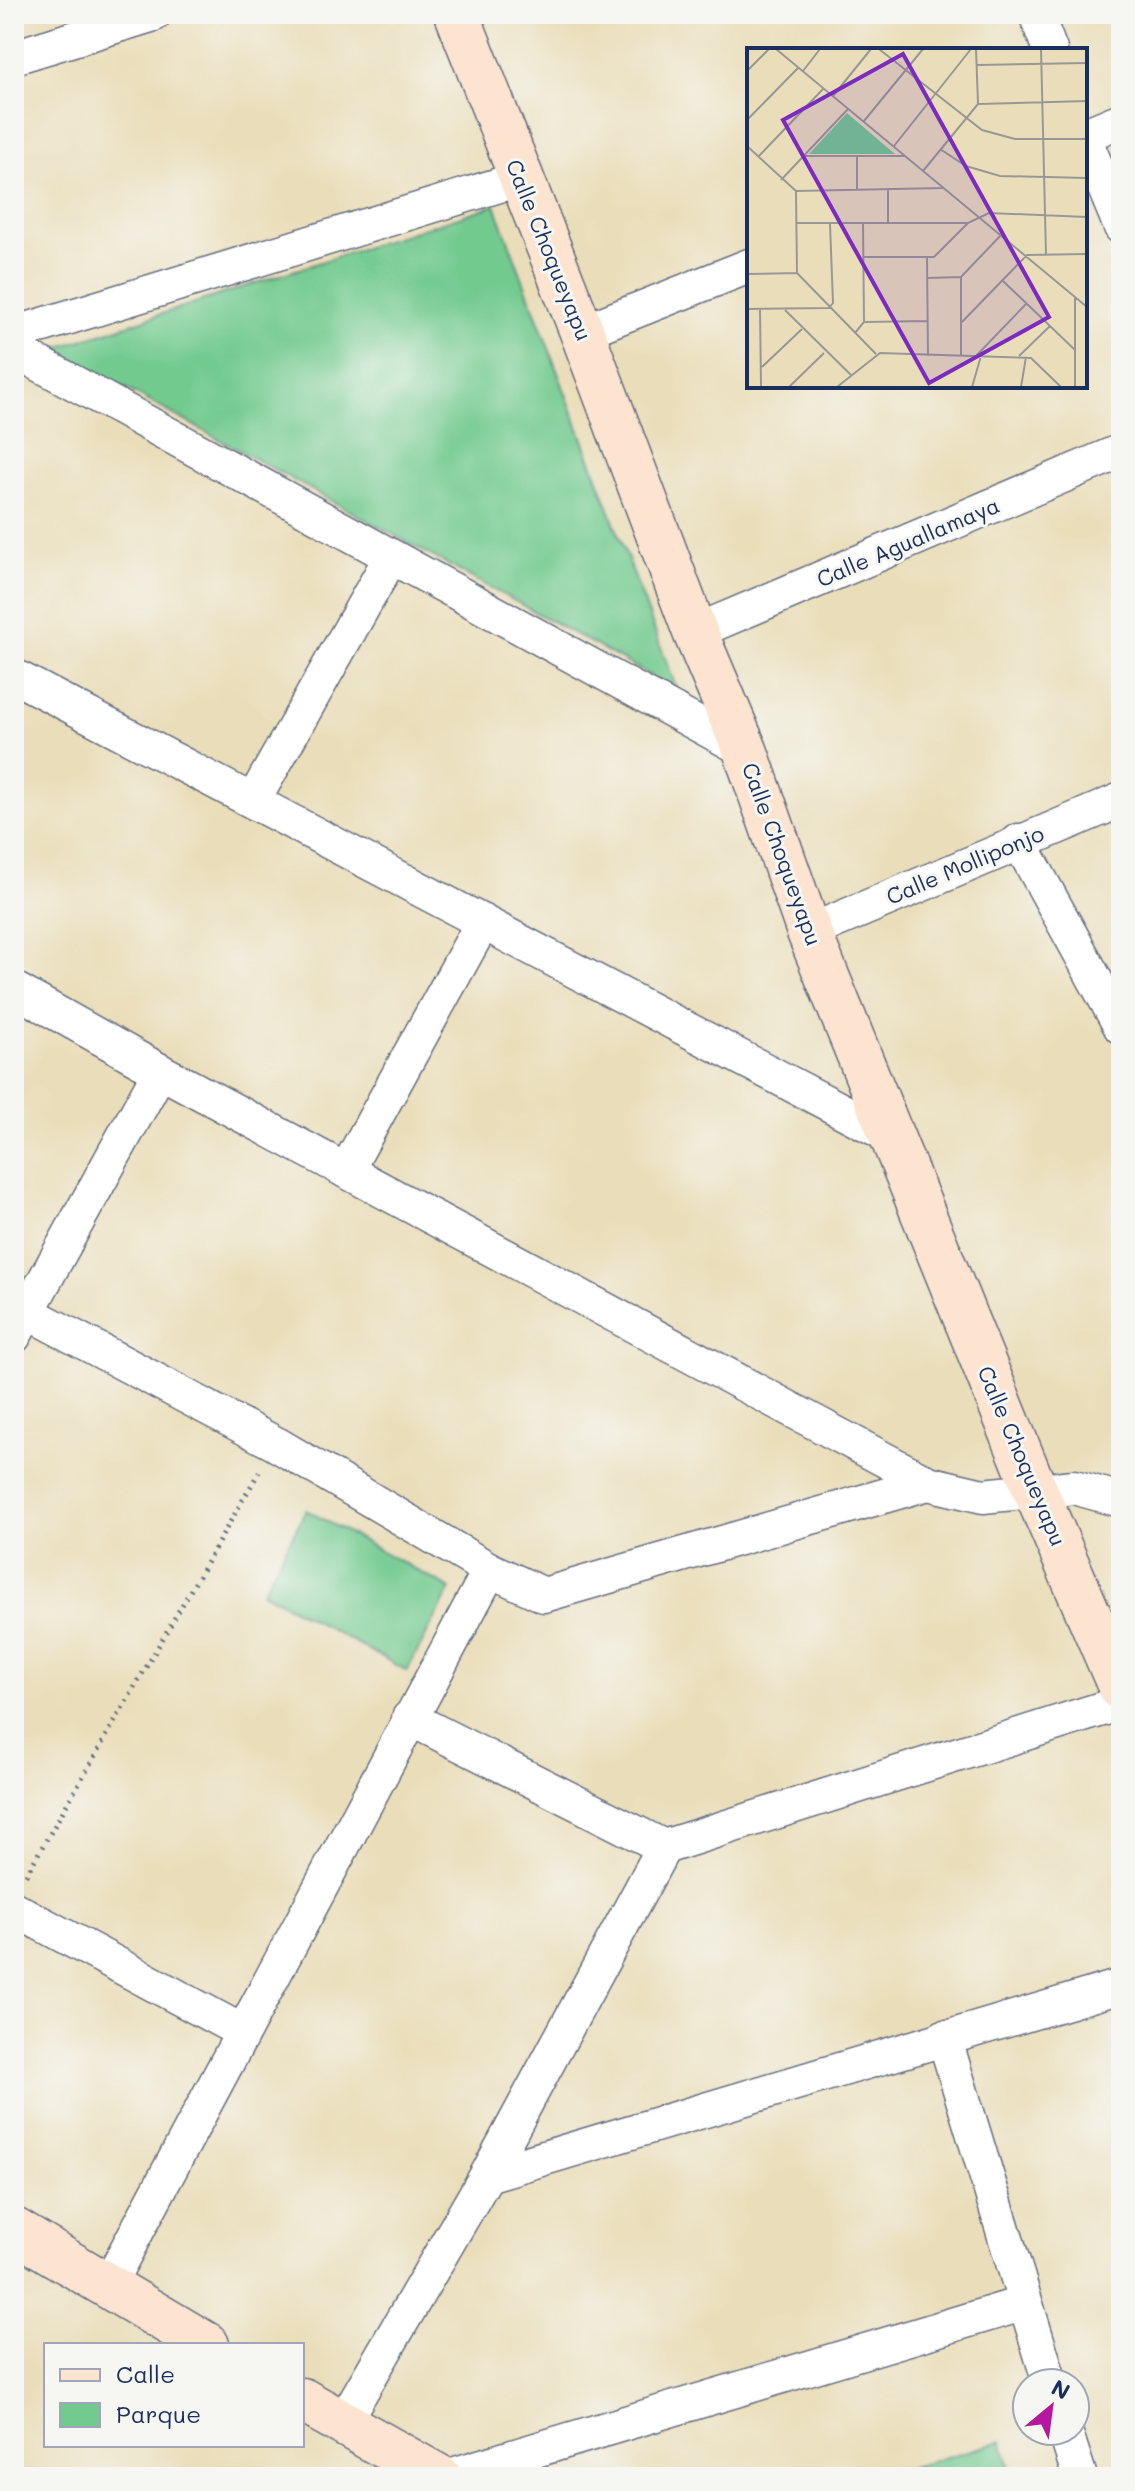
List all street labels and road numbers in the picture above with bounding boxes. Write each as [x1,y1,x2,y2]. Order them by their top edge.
street label: Calle Choqueyapu [500,155,599,345]
street label: Calle Aguallamaya [812,490,1004,593]
street label: Calle Choqueyapu [736,758,829,949]
street label: Calle Molliponjo [881,818,1048,911]
street label: Calle Choqueyapu [971,1361,1073,1550]

